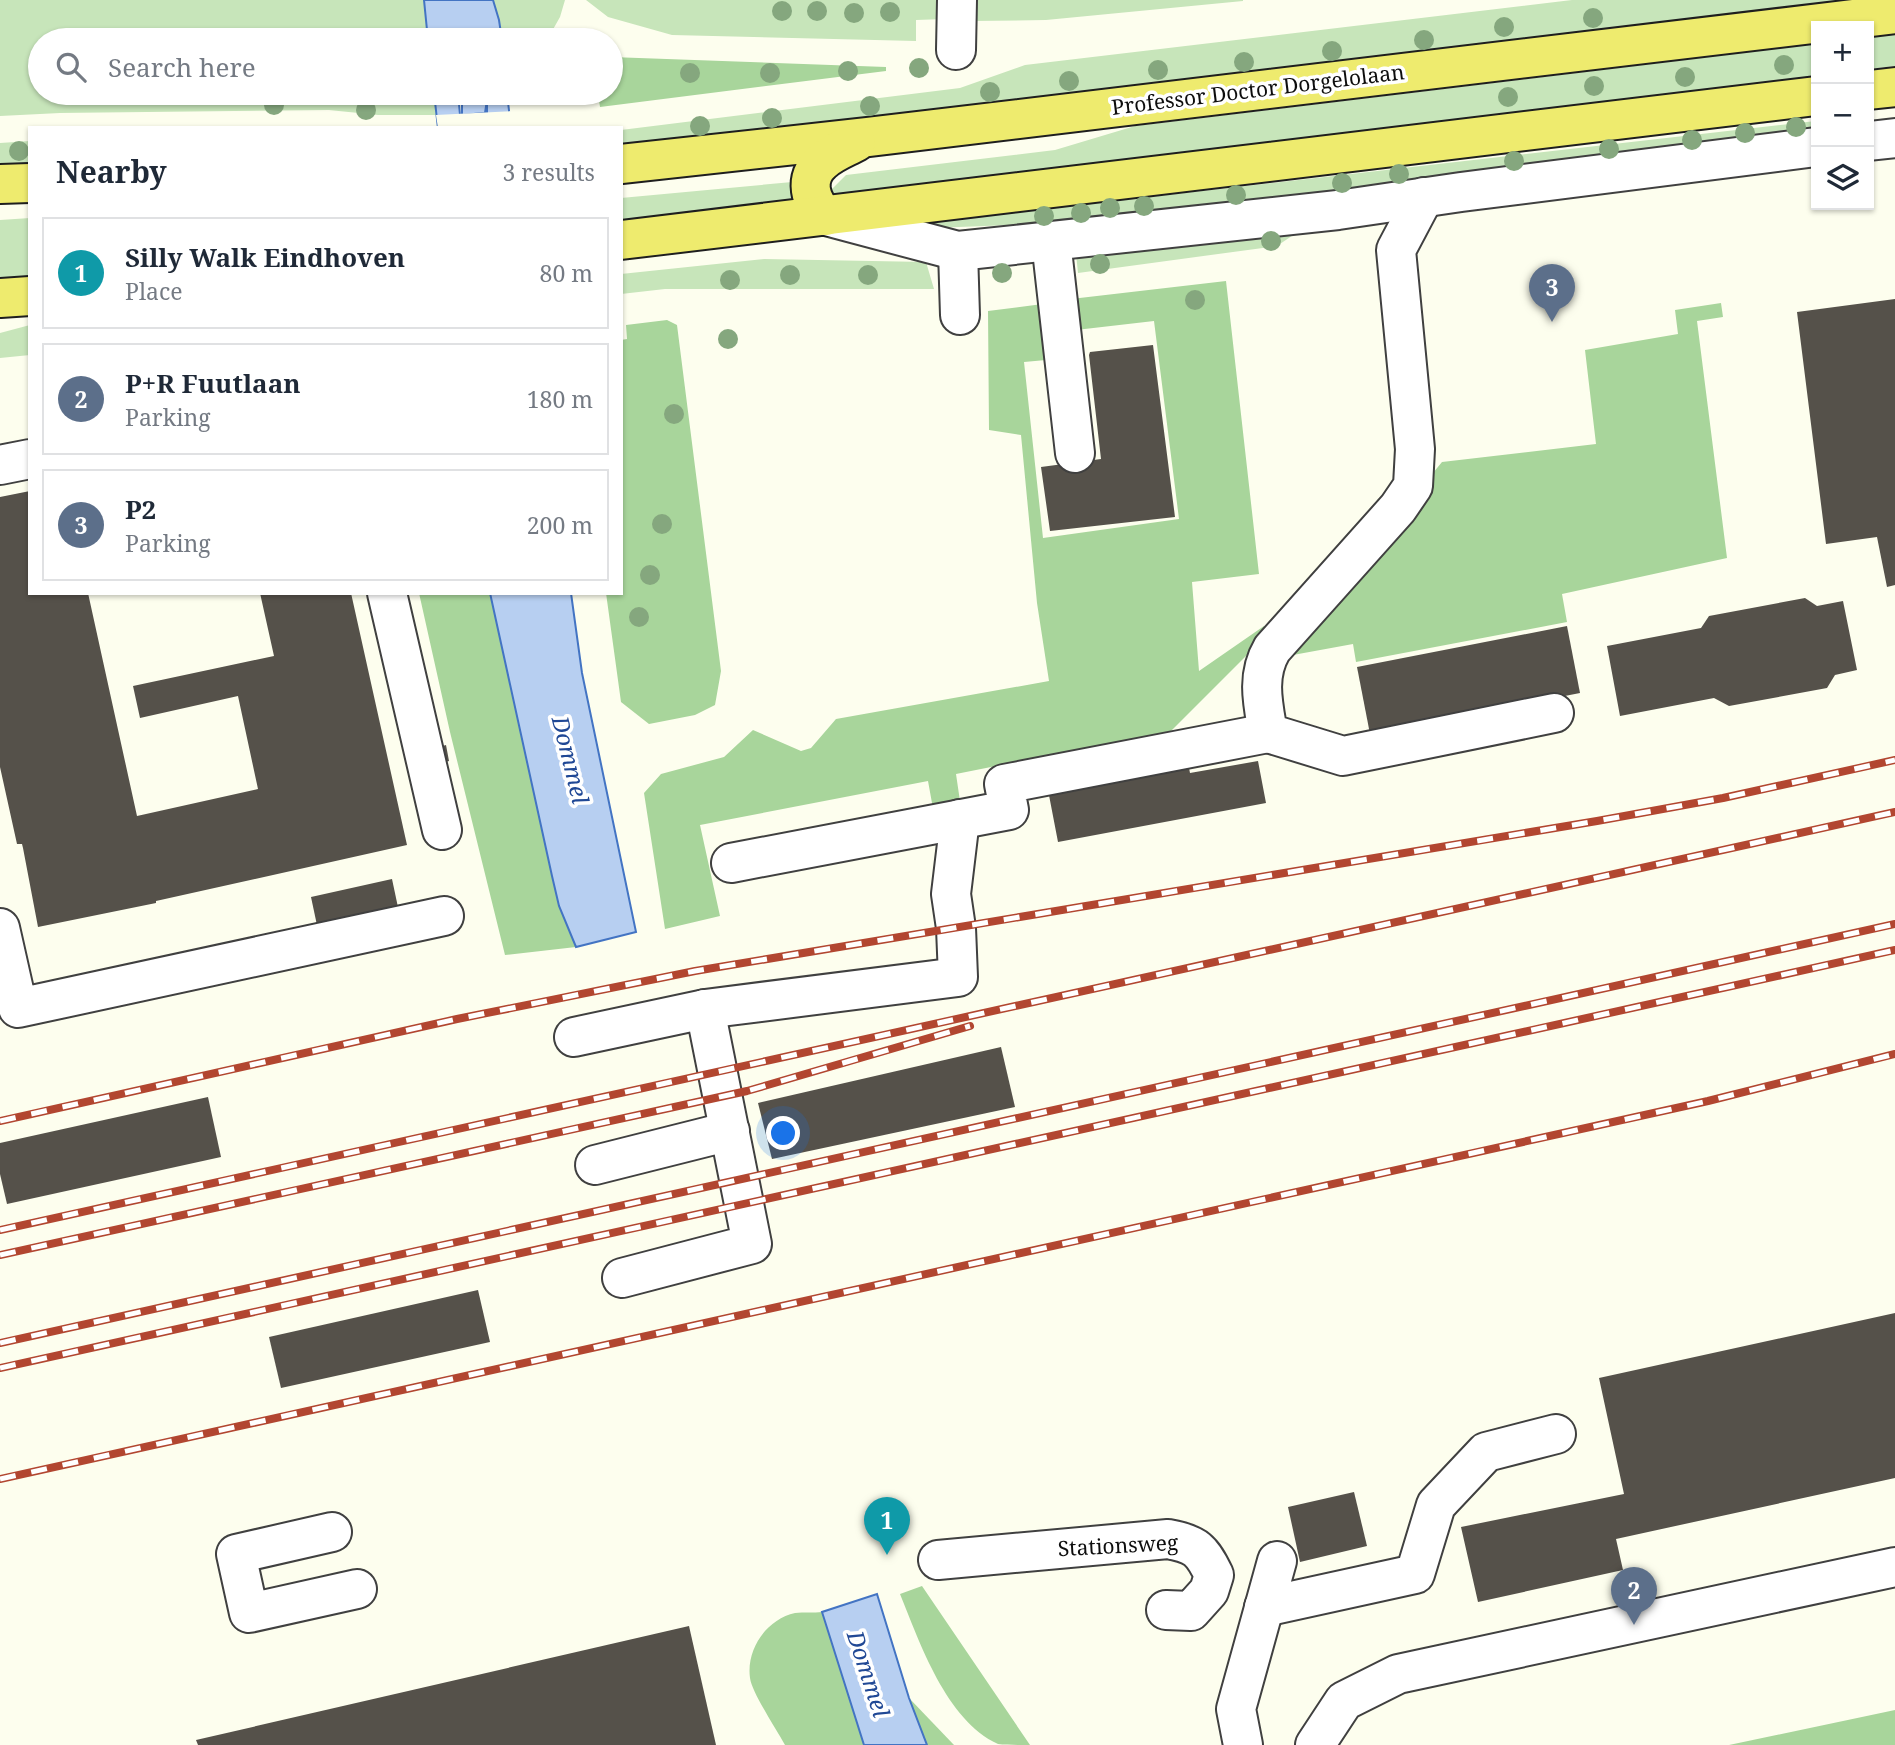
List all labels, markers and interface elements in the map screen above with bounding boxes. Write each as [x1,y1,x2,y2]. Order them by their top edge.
map controls [1811,21,1874,210]
button: + [1811,21,1874,84]
search box [28,28,623,105]
icon: search [52,48,90,86]
text: Search here [108,49,256,85]
street label: Professor Doctor Dorgelolaan [1110,57,1406,121]
button: − [1811,84,1874,147]
button: layers [1811,147,1874,210]
text: Nearby [56,151,167,192]
text: 3 results [502,156,595,188]
text: Silly Walk Eindhoven [125,239,405,275]
text: 1 [75,257,88,289]
text: 80 m [540,257,593,289]
pin: 3 [1529,264,1575,322]
text: Place [125,275,183,307]
text: P+R Fuutlaan [125,365,301,401]
text: 2 [75,383,88,415]
text: 180 m [527,383,593,415]
text: Parking [125,401,211,433]
text: P2 [125,491,156,527]
text: 3 [75,509,88,541]
text: 200 m [527,509,593,541]
text: Parking [125,527,211,559]
water label: Dommel [544,712,597,807]
your location [766,1116,800,1150]
pin: 1 [864,1497,910,1555]
street label: Stationsweg [1057,1528,1180,1562]
pin: 2 [1611,1567,1657,1625]
water label: Dommel [840,1625,898,1721]

